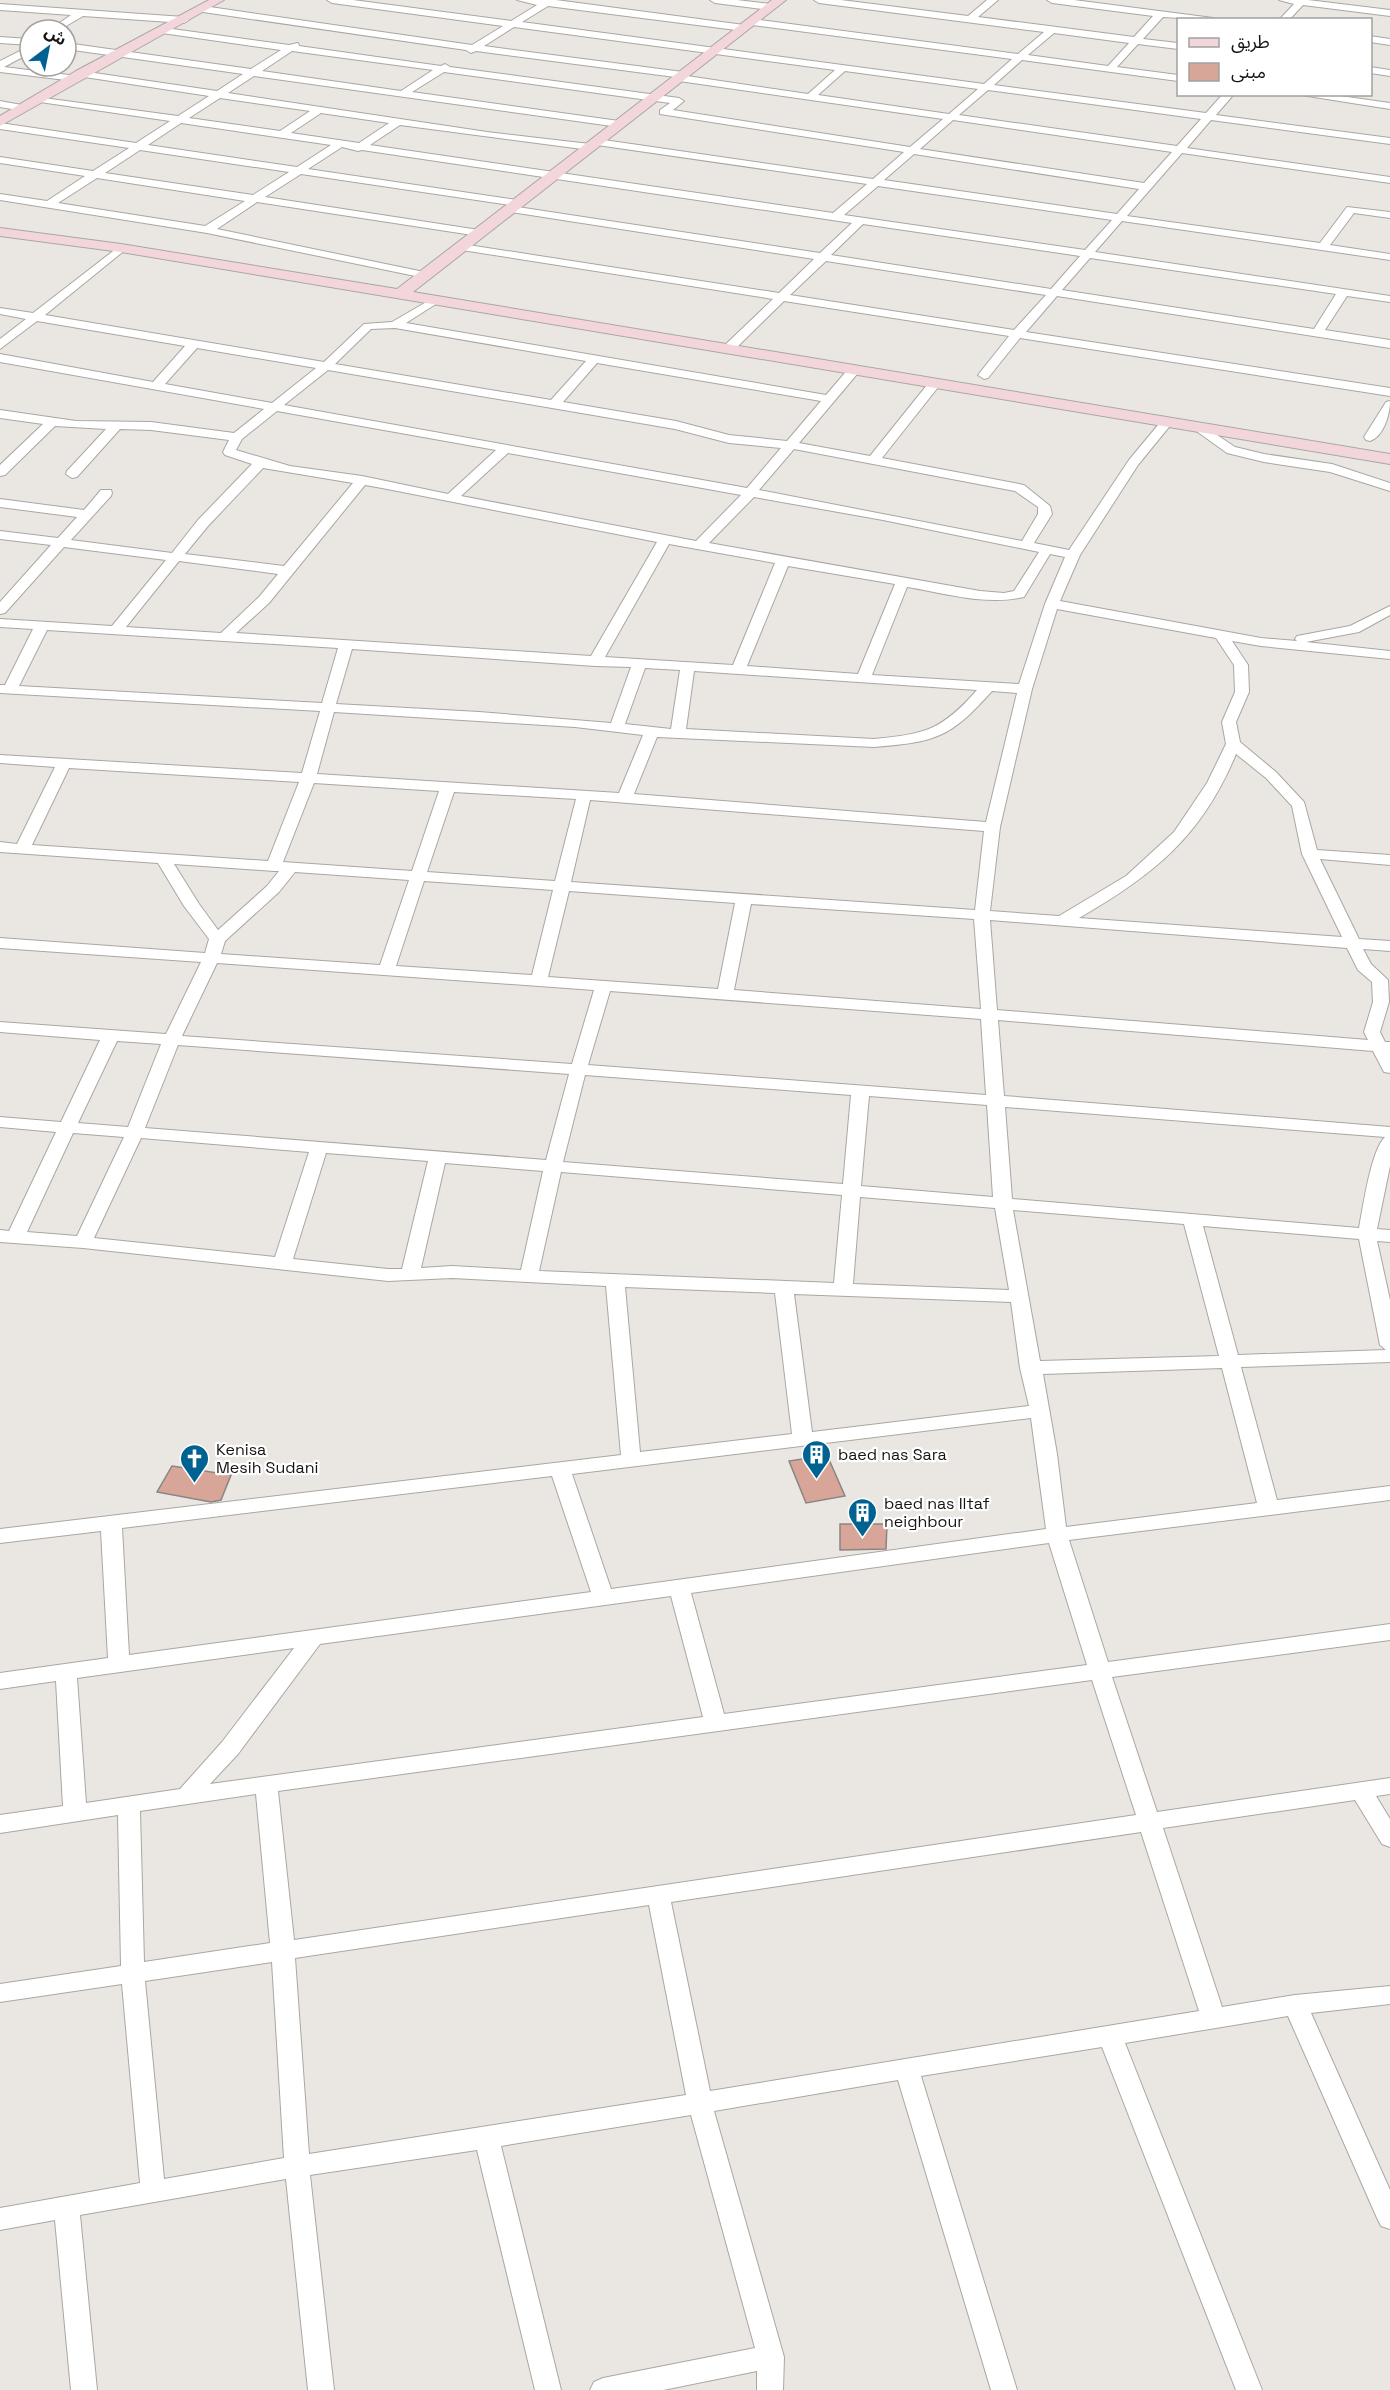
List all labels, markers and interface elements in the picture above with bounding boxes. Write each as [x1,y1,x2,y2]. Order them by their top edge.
north arrow [18,18,78,78]
legend [1177,18,1372,96]
text: ش [41,21,71,50]
text: طريق [1231,30,1270,53]
text: مبنى [1231,60,1266,83]
building icon: baed nas Sara [801,1438,833,1480]
place label: Kenisa Mesih Sudani [216,1439,318,1478]
church icon: Kenisa Mesih Sudani [179,1442,211,1484]
place label: baed nas Sara [838,1444,947,1465]
place label: baed nas Iltaf neighbour [884,1493,990,1532]
building icon: baed nas Iltaf neighbour [847,1496,879,1538]

